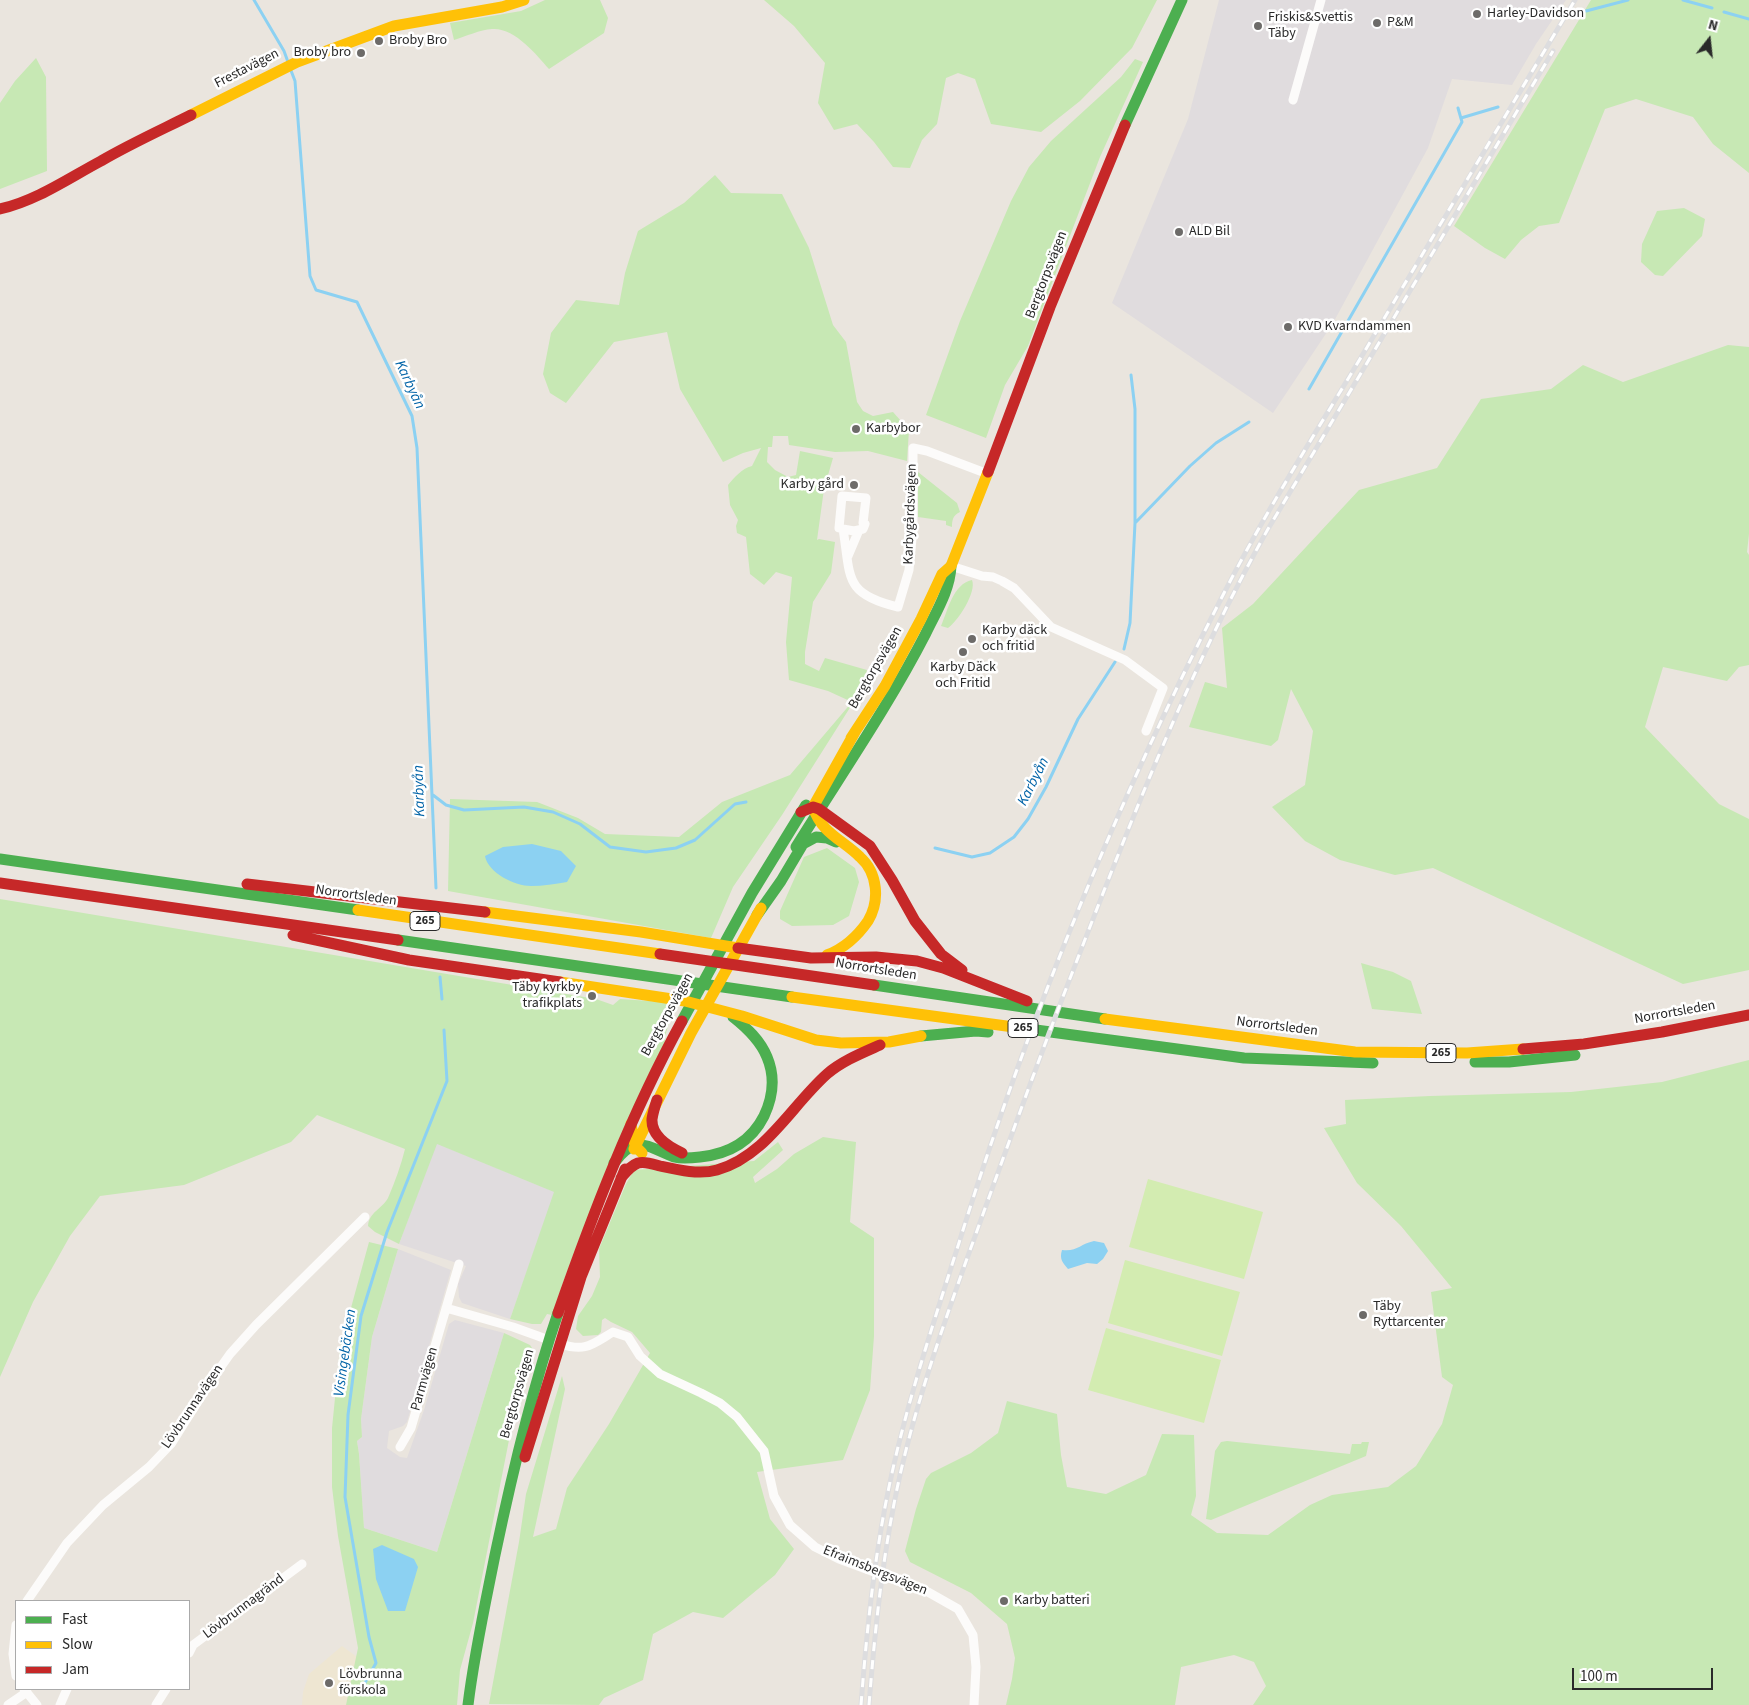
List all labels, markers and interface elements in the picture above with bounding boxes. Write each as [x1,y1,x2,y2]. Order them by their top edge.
place label: Harley-Davidson [1487,6,1584,22]
marker: Harley-Davidson [1471,8,1483,20]
place label: Friskis&Svettis Täby [1268,10,1353,42]
place label: P&M [1387,15,1414,31]
north arrow [1684,15,1734,65]
text: N [1706,15,1720,36]
marker: P&M [1371,17,1383,29]
marker: Friskis&Svettis Täby [1252,20,1264,32]
place label: Broby Bro [389,33,447,49]
marker: Broby Bro [373,35,385,47]
place label: Broby bro [293,45,351,61]
street label: Frestavägen [212,46,282,92]
marker: Broby bro [355,47,367,59]
place label: ALD Bil [1189,224,1230,240]
marker: ALD Bil [1173,226,1185,238]
street label: Bergtorpsvägen [1023,229,1071,321]
place label: KVD Kvarndammen [1298,319,1411,335]
marker: KVD Kvarndammen [1282,321,1294,333]
water label: Karbyån [390,358,428,412]
place label: Karbybor [866,421,920,437]
marker: Karbybor [850,423,862,435]
street label: Karbygårdsvägen [901,463,921,565]
place label: Karby gård [781,477,844,493]
marker: Karby gård [848,479,860,491]
place label: Karby däck och fritid [982,623,1047,656]
street label: Bergtorpsvägen [846,624,906,712]
marker: Karby däck och fritid [966,633,978,645]
marker: Karby Däck och Fritid [957,646,969,658]
place label: Karby Däck och Fritid [930,660,996,692]
water label: Karbyån [1014,755,1054,809]
water label: Karbyån [410,765,430,817]
street label: Norrortsleden [314,882,398,910]
road number: 265 [410,911,440,930]
street label: Norrortsleden [834,955,918,985]
street label: Bergtorpsvägen [638,971,698,1059]
place label: Täby kyrkby trafikplats [512,980,582,1012]
marker: Täby kyrkby trafikplats [586,990,598,1002]
street label: Norrortsleden [1633,998,1717,1028]
street label: Norrortsleden [1235,1014,1319,1040]
road number: 265 [1008,1018,1038,1038]
road number: 265 [1426,1044,1456,1062]
place label: Täby Ryttarcenter [1373,1299,1445,1331]
water label: Visingebäcken [331,1308,361,1398]
marker: Täby Ryttarcenter [1357,1309,1369,1321]
street label: Parmvägen [408,1345,442,1413]
street label: Bergtorpsvägen [497,1347,539,1441]
street label: Lövbrunnavägen [159,1362,227,1452]
street label: Efraimsbergsvägen [820,1542,930,1600]
street label: Lövbrunnagränd [200,1571,288,1643]
place label: Karby batteri [1014,1593,1090,1609]
marker: Karby batteri [998,1595,1010,1607]
legend [15,1600,190,1690]
text: Fast [62,1609,88,1630]
text: Slow [62,1634,93,1655]
scale bar [1574,1658,1715,1690]
text: Jam [62,1659,89,1680]
text: 100 m [1580,1666,1618,1687]
place label: Lövbrunna förskola [339,1667,402,1700]
marker: Lövbrunna förskola [323,1677,335,1689]

